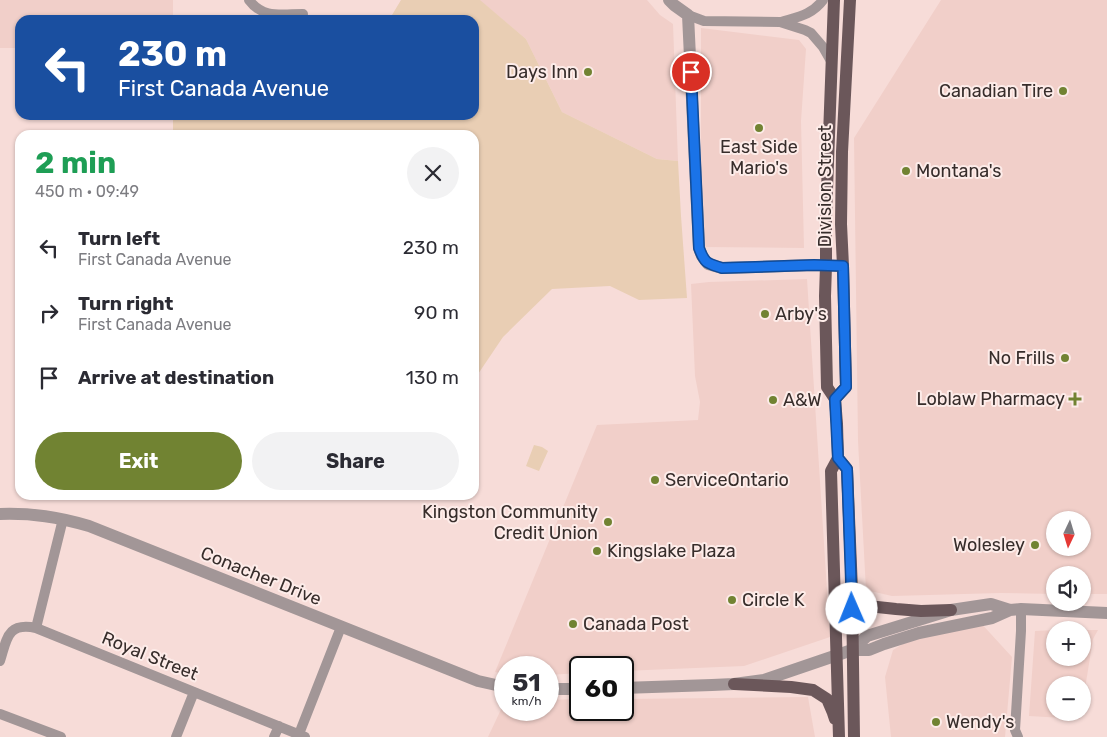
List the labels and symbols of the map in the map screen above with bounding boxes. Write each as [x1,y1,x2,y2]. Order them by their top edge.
pin [670,51,712,93]
place label: Days Inn [506,61,578,83]
marker: Days Inn [582,66,594,78]
place label: Canadian Tire [939,80,1053,102]
marker: Canadian Tire [1057,85,1069,97]
marker: East Side Mario's [753,122,765,134]
street label: Division Street [814,125,836,247]
place label: East Side Mario's [720,136,798,179]
place label: Montana's [916,160,1002,182]
marker: Montana's [900,165,912,177]
place label: Arby's [775,303,827,325]
marker: Arby's [759,308,771,320]
place label: No Frills [988,347,1055,369]
marker: No Frills [1059,352,1071,364]
place label: Loblaw Pharmacy [916,388,1065,410]
place label: A&W [783,389,822,411]
marker: Loblaw Pharmacy [1069,393,1081,405]
marker: A&W [767,394,779,406]
place label: ServiceOntario [665,469,789,491]
marker: ServiceOntario [649,474,661,486]
place label: Kingston Community Credit Union [422,501,598,544]
north arrow [1046,511,1091,556]
marker: Kingston Community Credit Union [602,516,614,528]
place label: Wolesley [953,534,1025,556]
marker: Wolesley [1029,539,1041,551]
place label: Kingslake Plaza [607,540,736,562]
street label: Conacher Drive [197,542,325,610]
marker: Kingslake Plaza [591,545,603,557]
position arrow [825,582,877,634]
place label: Circle K [742,589,805,611]
marker: Circle K [726,594,738,606]
place label: Canada Post [583,613,689,635]
marker: Canada Post [567,618,579,630]
street label: Royal Street [99,627,201,685]
speed limit sign: 60 [569,656,634,721]
place label: Wendy's [946,711,1014,733]
marker: Wendy's [930,716,942,728]

